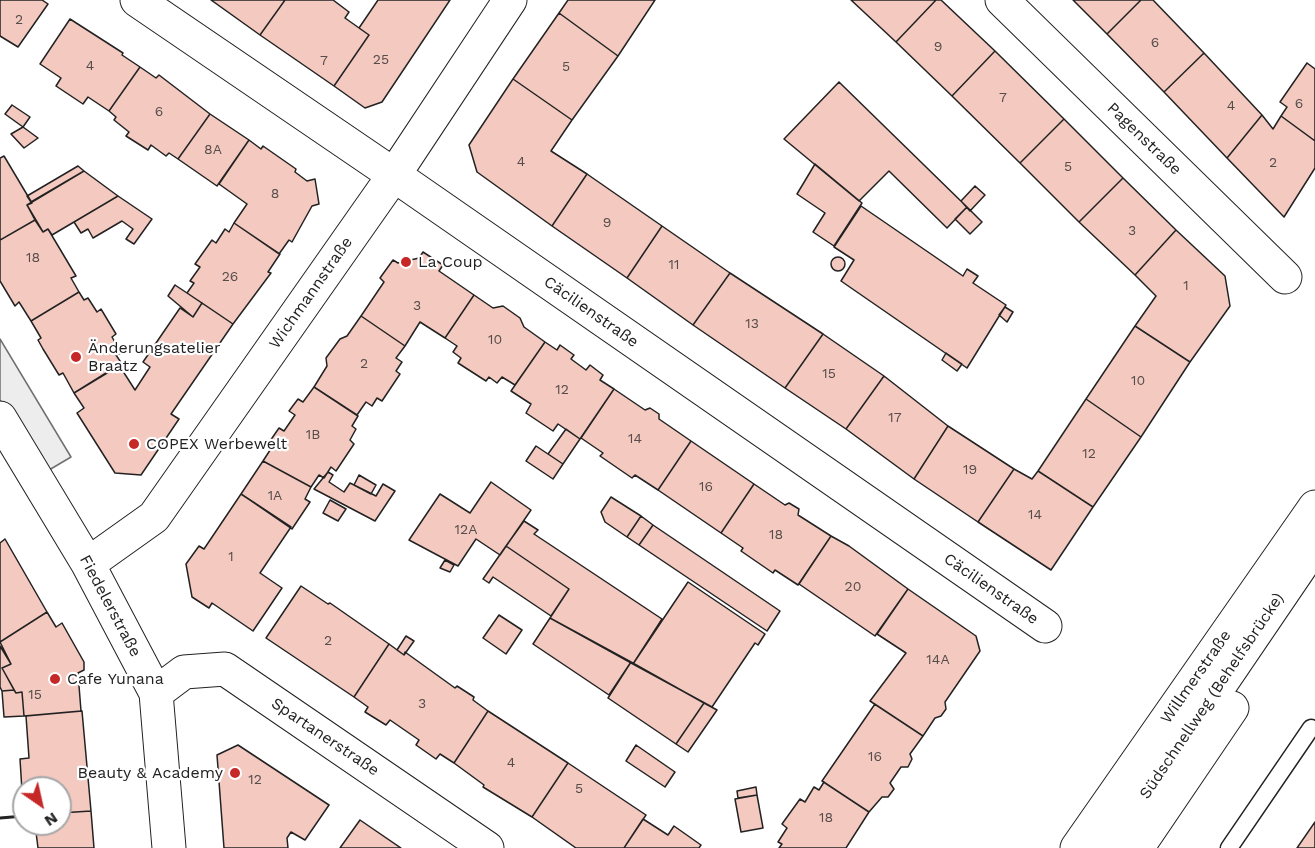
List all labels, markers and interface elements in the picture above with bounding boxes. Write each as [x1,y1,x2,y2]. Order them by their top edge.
house number: 2 [15,12,23,28]
house number: 6 [1151,35,1159,51]
house number: 9 [934,39,942,55]
house number: 25 [373,52,389,68]
house number: 7 [320,53,328,69]
house number: 4 [86,58,94,74]
house number: 5 [562,59,570,75]
house number: 7 [999,90,1007,106]
house number: 6 [1295,96,1303,112]
house number: 4 [1227,98,1235,114]
street label: Pagenstraße [1103,99,1185,179]
house number: 6 [155,104,163,120]
house number: 8A [204,142,222,158]
house number: 4 [517,154,525,170]
house number: 2 [1269,155,1277,171]
house number: 5 [1064,159,1072,175]
house number: 8 [271,186,279,202]
house number: 9 [603,215,611,231]
house number: 3 [1128,223,1136,239]
street label: Wichmannstraße [265,233,357,353]
house number: 18 [26,250,40,266]
place label: La Coup [418,252,483,272]
marker: La Coup [399,255,413,269]
house number: 11 [669,257,679,273]
house number: 26 [222,269,238,285]
street label: Cäcilienstraße [540,272,642,352]
house number: 1 [1183,278,1189,294]
house number: 3 [413,298,421,314]
house number: 13 [745,316,759,332]
house number: 10 [488,332,502,348]
place label: Änderungsatelier Braatz [88,338,221,376]
marker: Änderungsatelier Braatz [69,350,83,364]
house number: 2 [360,356,368,372]
house number: 15 [822,366,836,382]
house number: 10 [1131,373,1145,389]
house number: 12 [555,382,569,398]
house number: 17 [888,410,902,426]
house number: 1B [306,427,320,443]
house number: 14 [628,431,642,447]
place label: COPEX Werbewelt [146,434,287,454]
marker: COPEX Werbewelt [127,437,141,451]
house number: 12 [1082,446,1096,462]
house number: 19 [963,462,977,478]
house number: 16 [699,479,713,495]
house number: 1A [268,488,282,504]
house number: 14 [1028,507,1042,523]
house number: 12A [455,522,477,538]
house number: 18 [769,527,783,543]
house number: 1 [228,549,234,565]
street label: Cäcilienstraße [940,549,1042,629]
street label: Fiedelerstraße [75,552,145,660]
house number: 20 [845,579,861,595]
street label: Südschnellweg (Behelfsbrücke) [1136,589,1288,803]
street label: Willmerstraße [1157,627,1235,727]
house number: 2 [324,633,332,649]
house number: 14A [926,652,950,668]
place label: Cafe Yunana [67,669,164,689]
marker: Cafe Yunana [48,672,62,686]
house number: 15 [28,687,42,703]
street label: Spartanerstraße [267,694,383,780]
house number: 3 [418,696,426,712]
house number: 16 [868,749,882,765]
house number: 4 [507,755,515,771]
place label: Beauty & Academy [78,763,223,783]
marker: Beauty & Academy [228,766,242,780]
house number: 12 [248,772,262,788]
north arrow [12,776,72,836]
house number: 5 [575,781,583,797]
text: N [41,808,61,831]
house number: 18 [819,810,833,826]

